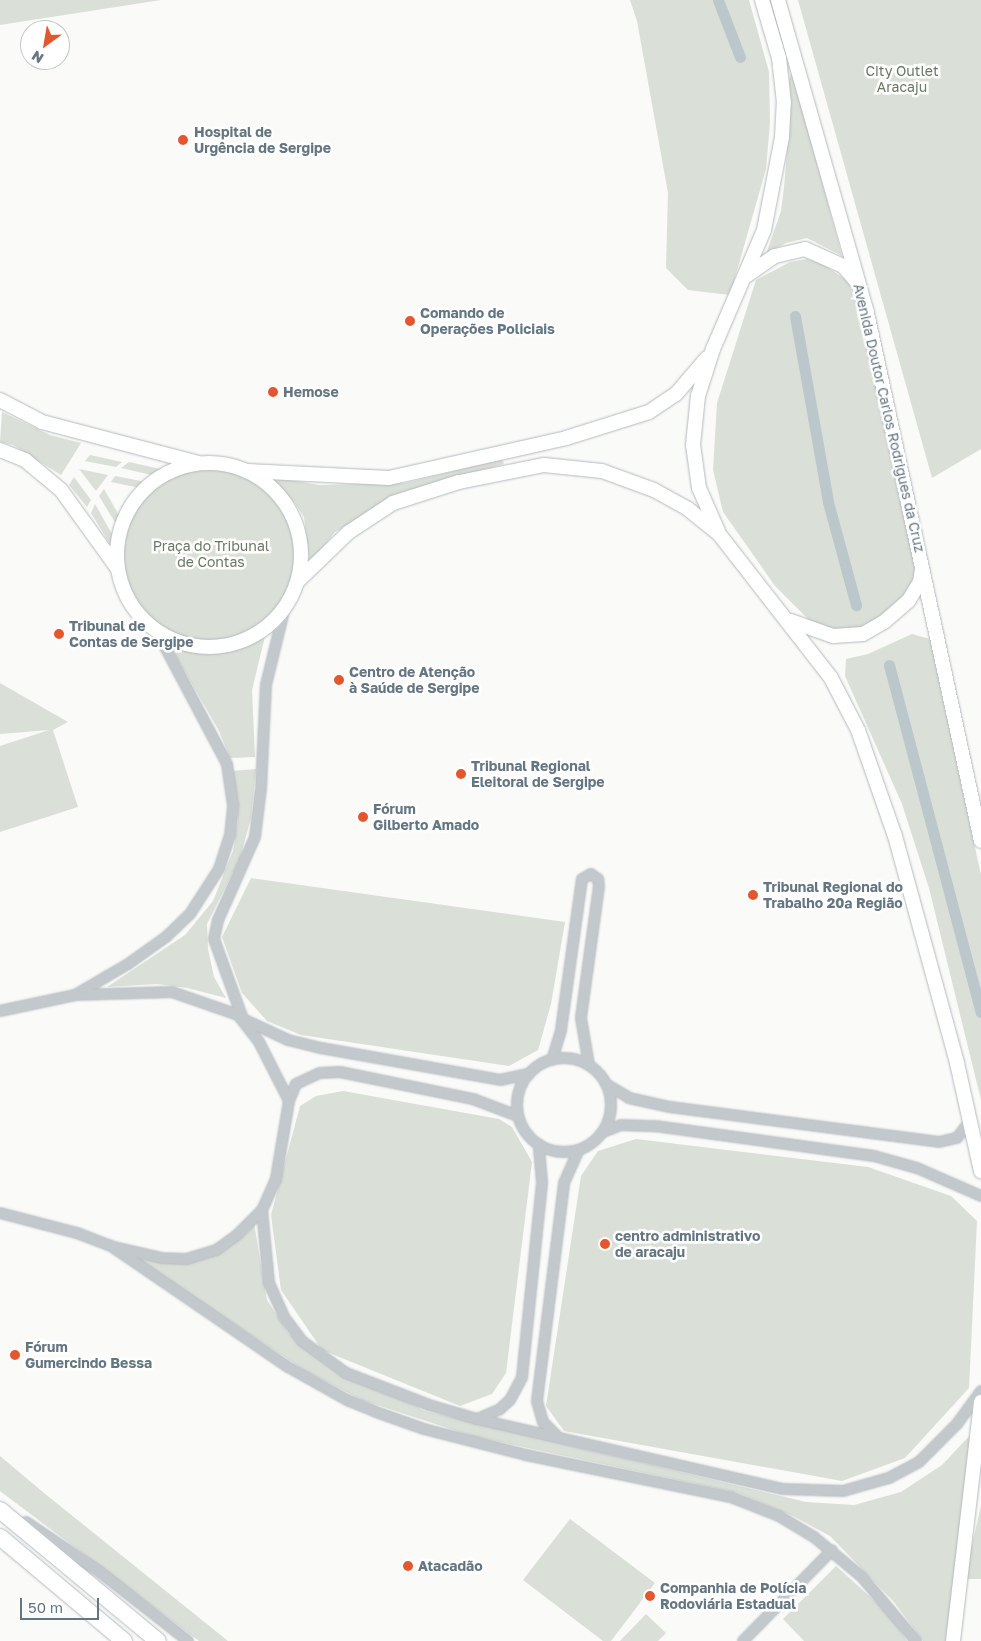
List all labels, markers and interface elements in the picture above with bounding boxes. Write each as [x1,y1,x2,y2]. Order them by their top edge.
north arrow [20,20,70,70]
text: N [28,47,46,67]
park label: City Outlet Aracaju [866,63,938,95]
place label: Hospital de Urgência de Sergipe [194,124,331,156]
marker: Hospital de Urgência de Sergipe [176,133,190,147]
street label: Avenida Doutor Carlos Rodrigues da Cruz [850,282,928,554]
place label: Comando de Operações Policiais [420,305,555,338]
marker: Comando de Operações Policiais [404,315,416,327]
place label: Hemose [283,384,339,400]
marker: Hemose [267,386,279,398]
park label: Praça do Tribunal de Contas [153,538,269,570]
place label: Tribunal de Contas de Sergipe [69,618,193,650]
marker: Tribunal de Contas de Sergipe [53,628,65,640]
place label: Centro de Atenção à Saúde de Sergipe [349,664,479,696]
marker: Centro de Atenção à Saúde de Sergipe [333,674,345,686]
place label: Tribunal Regional Eleitoral de Sergipe [471,758,605,790]
marker: Tribunal Regional Eleitoral de Sergipe [455,768,467,780]
place label: Fórum Gilberto Amado [373,801,479,834]
marker: Fórum Gilberto Amado [357,811,369,823]
place label: Tribunal Regional do Trabalho 20ª Região [763,879,903,912]
marker: Tribunal Regional do Trabalho 20ª Região [747,889,759,901]
place label: centro administrativo de aracaju [615,1228,760,1260]
marker: centro administrativo de aracaju [599,1238,611,1250]
place label: Fórum Gumercindo Bessa [25,1339,152,1371]
marker: Fórum Gumercindo Bessa [9,1349,21,1361]
place label: Atacadão [418,1558,483,1574]
marker: Atacadão [402,1560,414,1572]
place label: Companhia de Polícia Rodoviária Estadual [660,1580,806,1612]
scale bar [22,1588,101,1620]
marker: Companhia de Polícia Rodoviária Estadual [644,1590,656,1602]
text: 50 m [28,1598,63,1616]

